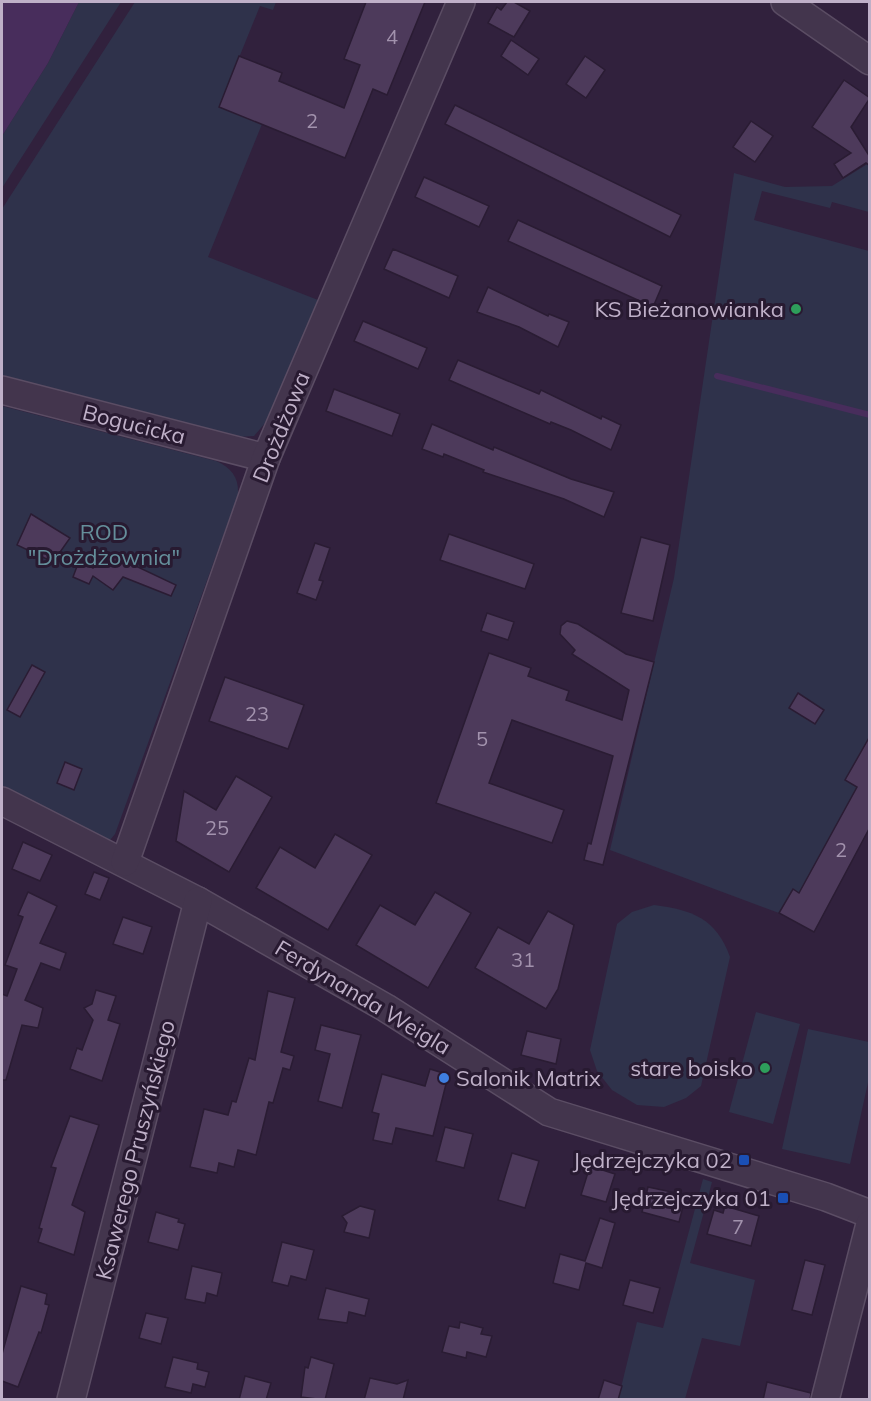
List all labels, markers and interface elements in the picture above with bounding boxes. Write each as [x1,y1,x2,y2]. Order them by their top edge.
house number: 4 [386,24,398,49]
house number: 2 [306,108,318,133]
place label: KS Bieżanowianka [594,295,784,323]
marker: KS Bieżanowianka [789,302,803,316]
street label: Drożdżowa [246,368,316,486]
street label: Bogucicka [80,398,188,450]
park label: ROD "Drożdżownia" [28,518,180,571]
house number: 23 [245,701,269,726]
house number: 5 [476,726,488,751]
house number: 25 [205,815,229,840]
house number: 2 [835,837,847,862]
street label: Ferdynanda Weigla [270,934,456,1060]
house number: 31 [511,947,535,972]
street label: Ksawerego Pruszyńskiego [89,1017,181,1283]
place label: stare boisko [630,1054,753,1082]
marker: stare boisko [758,1061,772,1075]
place label: Salonik Matrix [456,1064,601,1092]
marker: Salonik Matrix [437,1071,451,1085]
place label: Jędrzejczyka 02 [573,1146,732,1174]
marker: Jędrzejczyka 02 [737,1153,751,1167]
place label: Jędrzejczyka 01 [612,1184,771,1212]
marker: Jędrzejczyka 01 [776,1191,790,1205]
house number: 7 [732,1214,744,1239]

